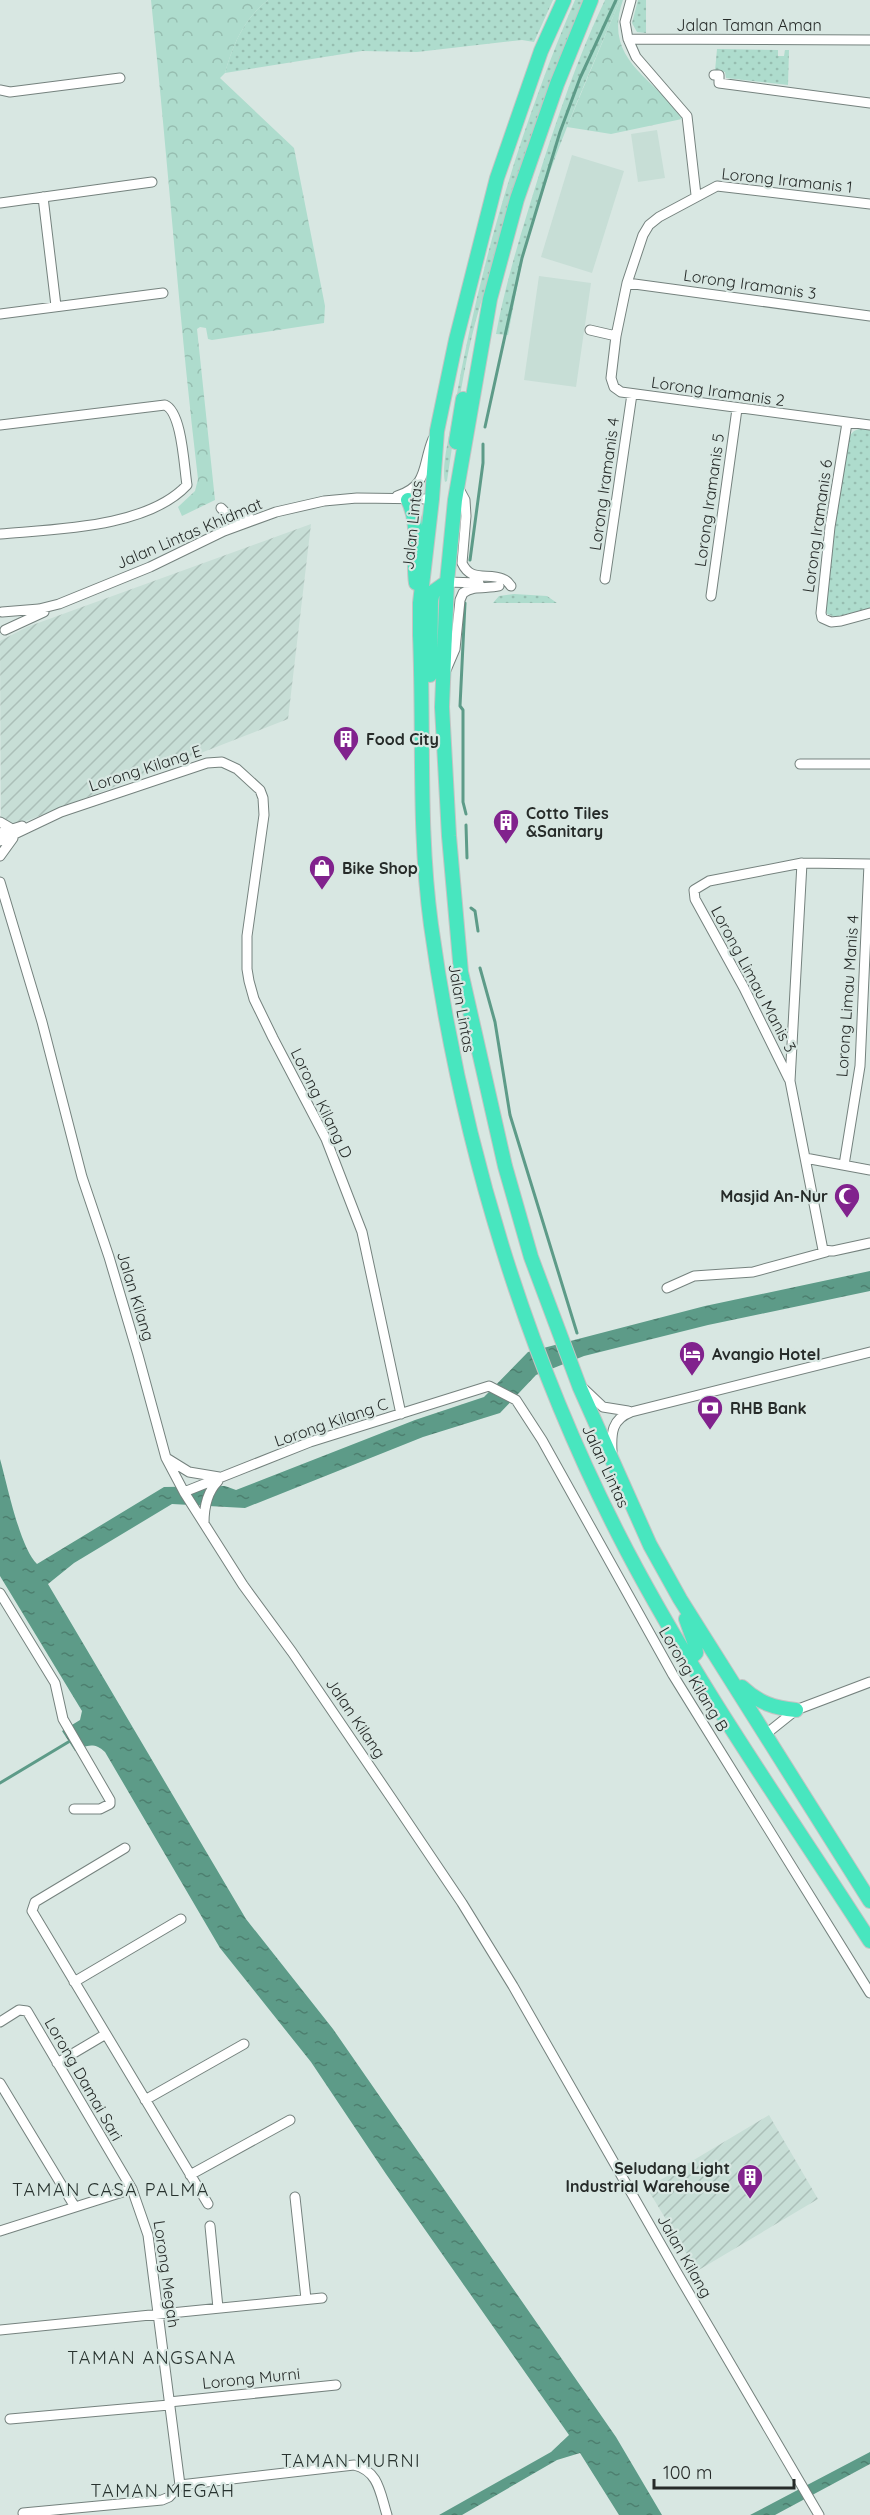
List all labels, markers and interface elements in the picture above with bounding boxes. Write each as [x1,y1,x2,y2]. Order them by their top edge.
street label: Jalan Taman Aman [676,15,822,35]
street label: Lorong Iramanis 1 [720,163,854,197]
street label: Lorong Iramanis 3 [682,265,818,303]
street label: Lorong Iramanis 2 [650,372,786,410]
street label: Lorong Iramanis 4 [585,416,623,552]
street label: Lorong Iramanis 5 [690,432,728,568]
street label: Lorong Iramanis 6 [798,458,836,594]
street label: Jalan Lintas [397,479,427,571]
street label: Jalan Lintas Khidmat [113,493,265,573]
building icon: Food City [331,724,361,762]
place label: Food City [366,729,439,749]
street label: Lorong Kilang E [86,740,204,796]
place label: Cotto Tiles &Sanitary [526,803,609,841]
building icon: Cotto Tiles &Sanitary [491,807,521,845]
shop icon: Bike Shop [307,853,337,891]
place label: Bike Shop [342,858,418,878]
street label: Lorong Limau Manis 3 [707,903,801,1055]
street label: Lorong Limau Manis 4 [831,914,863,1078]
street label: Jalan Lintas [444,962,480,1054]
street label: Lorong Kilang D [287,1045,357,1161]
mosque icon: Masjid An-Nur [832,1181,862,1219]
place label: Masjid An-Nur [720,1186,828,1206]
street label: Jalan Kilang [113,1249,159,1343]
hotel icon: Avangio Hotel [677,1339,707,1377]
place label: Avangio Hotel [712,1344,820,1364]
street label: Lorong Kilang C [272,1393,390,1451]
bank icon: RHB Bank [695,1393,725,1431]
place label: RHB Bank [730,1398,807,1418]
street label: Jalan Lintas [578,1421,634,1511]
street label: Lorong Kilang B [655,1623,733,1735]
street label: Jalan Kilang [322,1674,390,1762]
street label: Lorong Damai Sari [41,2014,127,2144]
place label: Seludang Light Industrial Warehouse [566,2158,730,2196]
building icon: Seludang Light Industrial Warehouse [735,2162,765,2200]
district label: TAMAN CASA PALMA [12,2178,210,2201]
street label: Jalan Kilang [653,2211,717,2301]
street label: Lorong Megah [150,2219,184,2329]
district label: TAMAN ANGSANA [67,2346,237,2369]
street label: Lorong Murni [201,2363,301,2393]
district label: TAMAN MURNI [281,2449,421,2472]
scale bar [654,2452,794,2490]
text: 100 m [663,2461,712,2484]
district label: TAMAN MEGAH [91,2479,235,2502]

